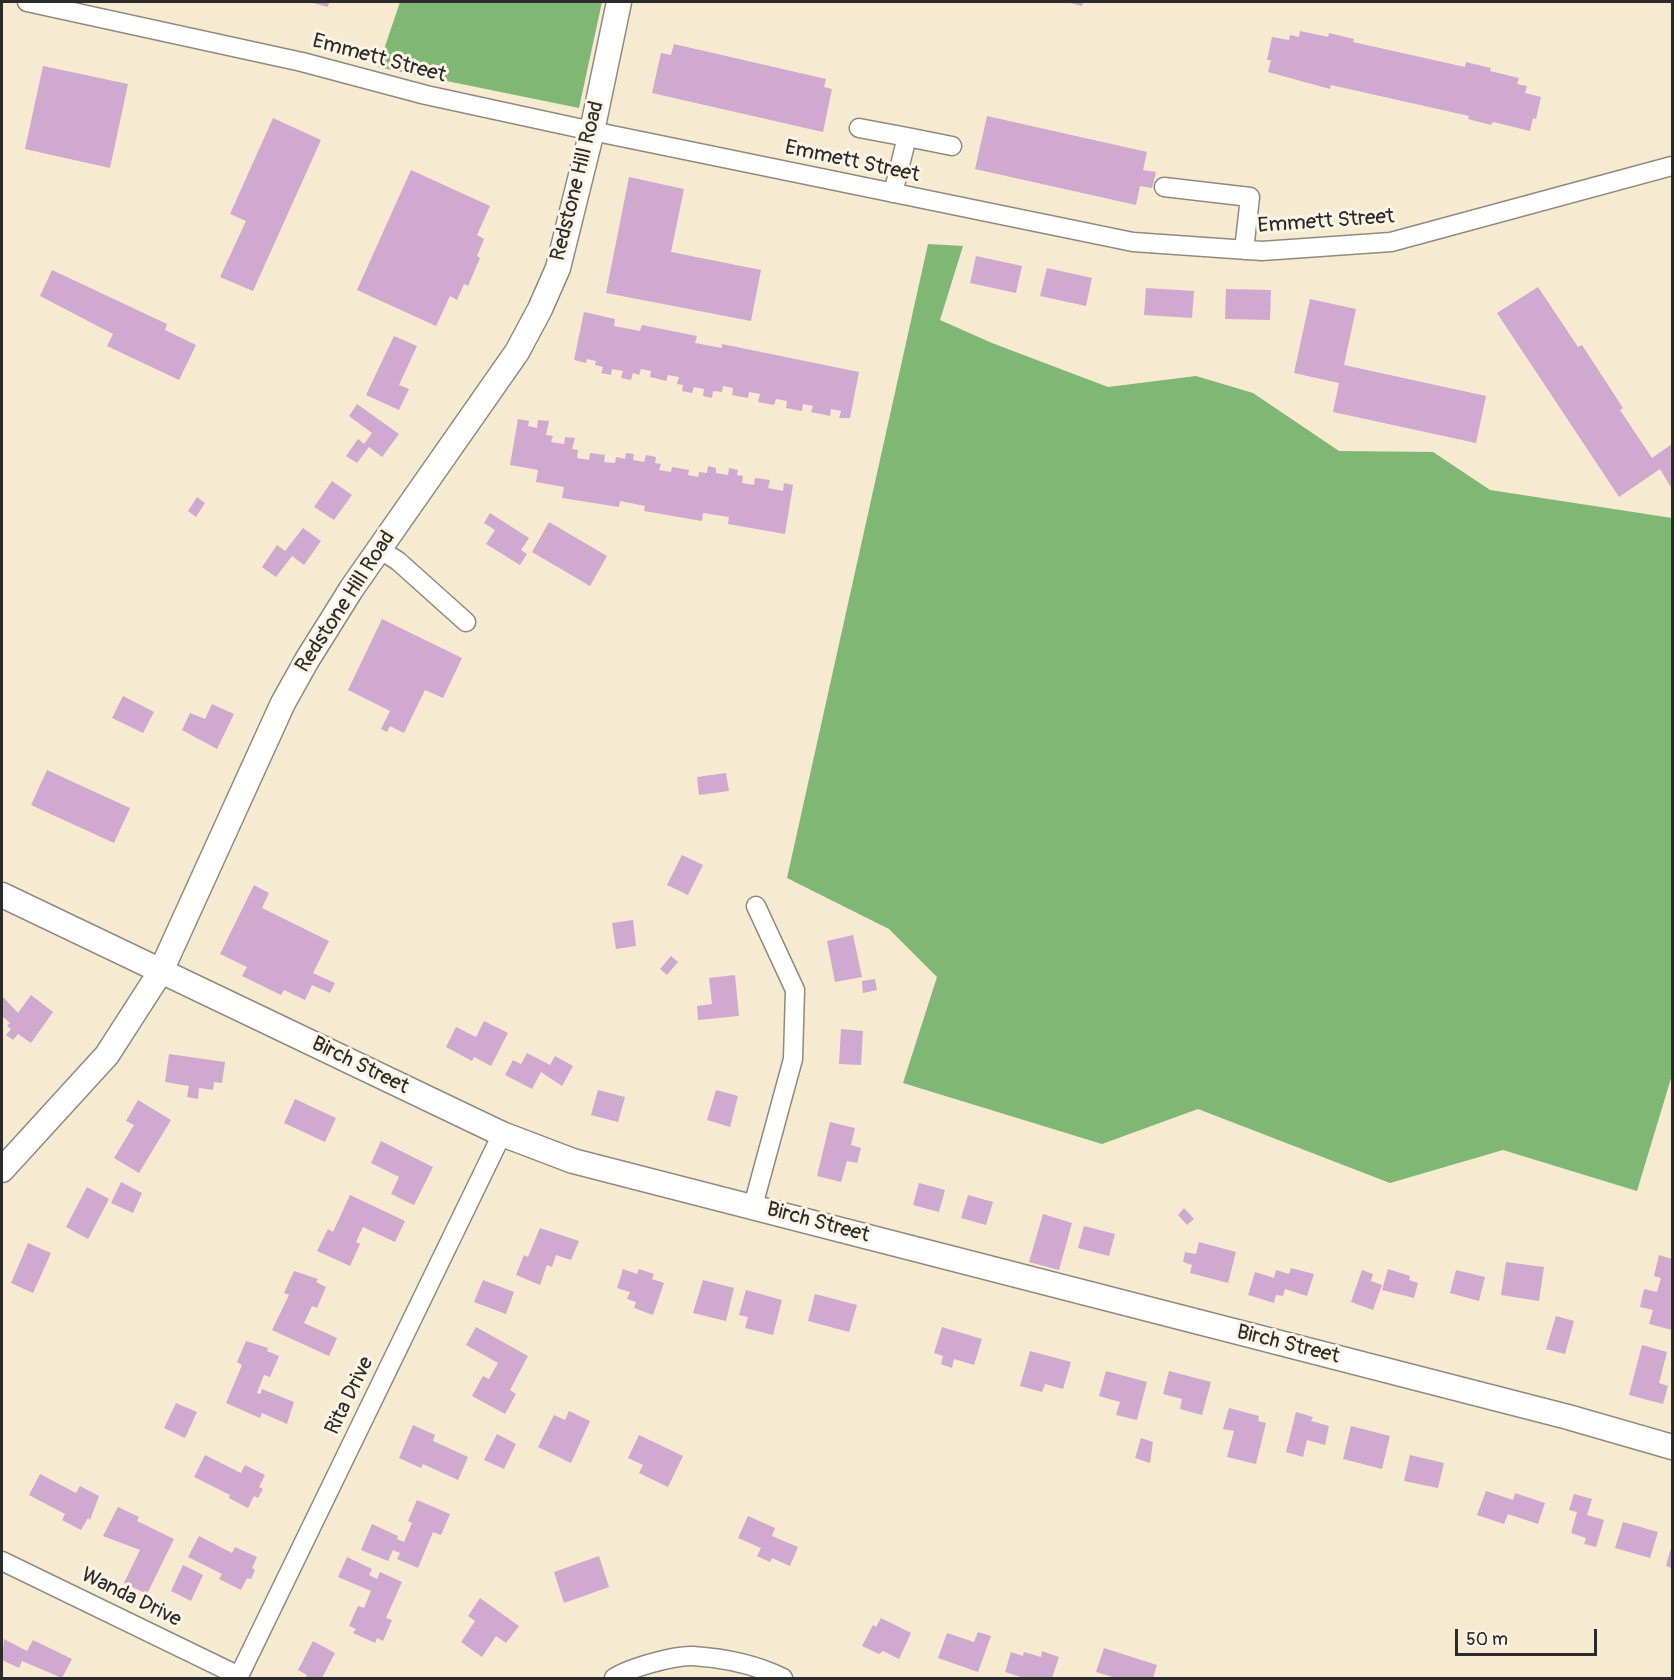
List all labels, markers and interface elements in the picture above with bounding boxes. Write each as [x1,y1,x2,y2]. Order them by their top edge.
street label: Emmett Street [310,29,448,89]
street label: Redstone Hill Road [546,99,610,263]
street label: Emmett Street [782,135,922,189]
street label: Emmett Street [1257,205,1395,239]
street label: Redstone Hill Road [291,527,401,677]
street label: Birch Street [307,1032,413,1100]
street label: Birch Street [764,1197,872,1249]
street label: Birch Street [1234,1320,1342,1370]
street label: Rita Drive [320,1353,380,1439]
street label: Wanda Drive [77,1563,185,1633]
scale bar [1458,1617,1600,1655]
text: 50 m [1466,1628,1508,1651]

